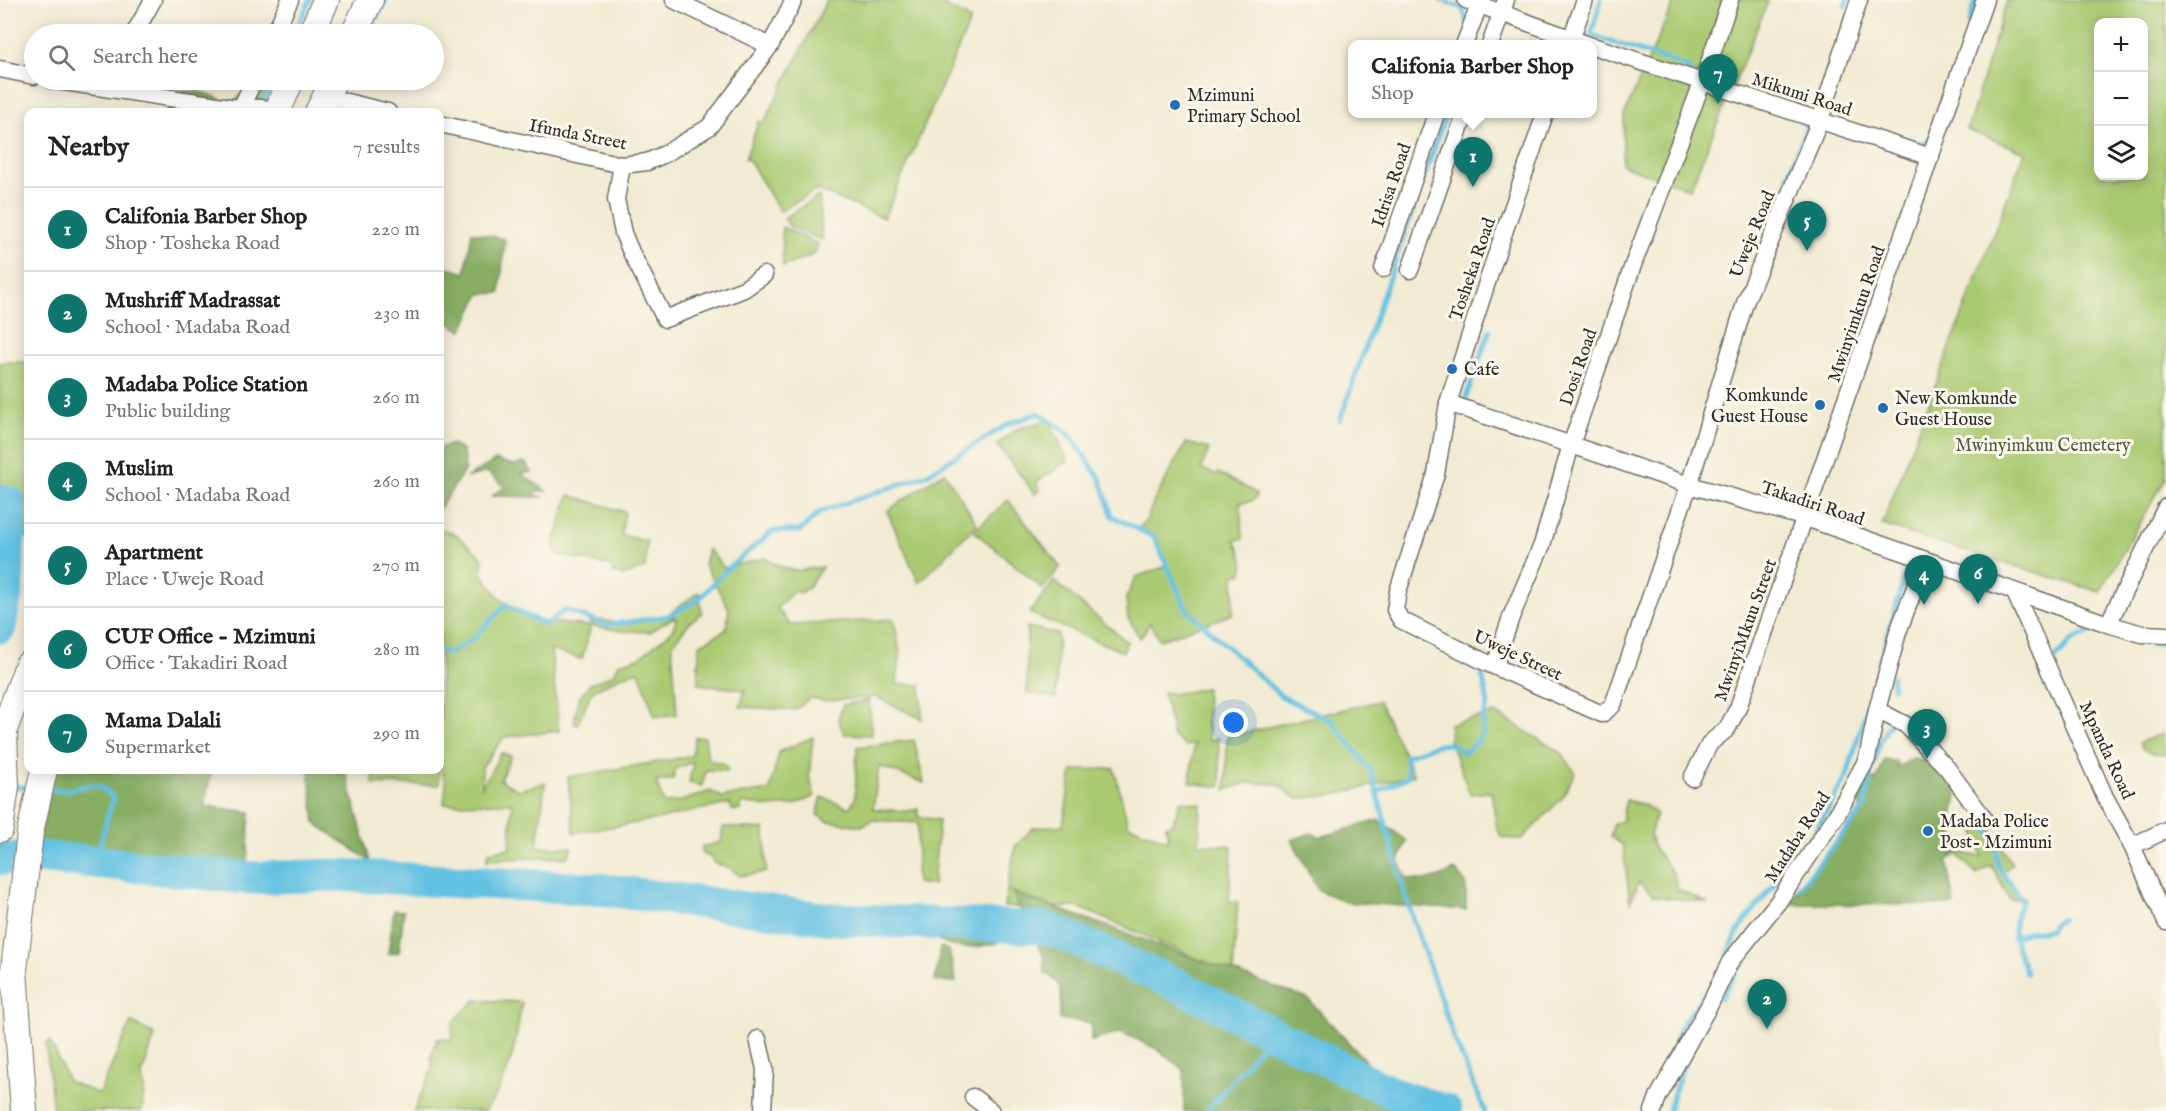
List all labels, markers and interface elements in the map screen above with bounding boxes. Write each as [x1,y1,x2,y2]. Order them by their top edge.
map controls [2094,18,2148,180]
button: + [2094,18,2148,72]
search box [24,24,444,90]
popup [1348,40,1597,118]
icon: search [45,41,78,74]
text: Search here [93,43,198,71]
text: Califonia Barber Shop [1371,53,1574,81]
pin: 7 [1698,54,1738,104]
street label: Mikumi Road [1749,68,1855,123]
button: − [2094,72,2148,126]
text: Shop [1371,81,1414,106]
place label: Mzimuni Primary School [1187,85,1301,129]
marker: Mzimuni Primary School [1168,98,1182,112]
street label: Ifunda Street [527,115,629,156]
button: layers [2094,126,2148,180]
text: Nearby [48,131,129,164]
text: 7 results [353,135,420,160]
pin: 1 [1454,138,1492,187]
street label: Idrisa Road [1367,140,1418,231]
street label: Uweje Road [1725,187,1781,282]
pin: 5 [1788,202,1826,251]
text: Califonia Barber Shop [105,203,307,231]
street label: Tosheka Road [1445,215,1502,324]
text: 1 [64,217,71,242]
text: 220 m [372,217,420,242]
text: Shop · Tosheka Road [105,231,280,256]
street label: Mwinyimkuu Road [1823,243,1892,386]
text: Mushriff Madrassat [105,287,280,315]
text: 2 [63,301,72,326]
text: 230 m [374,301,420,326]
text: School · Madaba Road [105,315,290,340]
street label: Dosi Road [1556,326,1603,409]
place label: Cafe [1464,359,1499,382]
marker: Cafe [1445,362,1459,376]
text: Madaba Police Station [105,371,308,399]
text: 3 [64,385,71,410]
text: 260 m [373,385,420,410]
place label: Komkunde Guest House [1711,385,1808,429]
place label: New Komkunde Guest House [1895,388,2017,432]
marker: Komkunde Guest House [1813,398,1827,412]
text: Public building [105,399,230,424]
marker: New Komkunde Guest House [1876,401,1890,415]
park label: Mwinyimkuu Cemetery [1955,435,2131,458]
text: Muslim [105,455,174,483]
text: 4 [63,469,72,494]
text: 260 m [373,469,420,494]
street label: Takadiri Road [1758,477,1868,532]
text: School · Madaba Road [105,483,290,508]
text: Apartment [105,539,203,567]
text: 5 [64,553,71,578]
text: 270 m [372,553,420,578]
pin: 6 [1958,554,1998,604]
street label: MwinyiMkuu Street [1710,556,1783,705]
pin: 4 [1904,556,1944,605]
text: Place · Uweje Road [105,567,264,592]
text: CUF Office - Mzimuni [105,623,316,651]
street label: Uweje Street [1469,626,1566,687]
text: 6 [63,637,72,662]
text: 280 m [373,637,420,662]
text: Office · Takadiri Road [105,651,287,676]
street label: Mpanda Road [2073,698,2139,804]
text: Mama Dalali [105,707,221,735]
your location [1219,708,1248,737]
pin: 3 [1908,710,1946,759]
text: 7 [63,721,72,746]
text: 290 m [372,721,420,746]
text: Supermarket [105,735,211,760]
street label: Madaba Road [1760,788,1836,888]
place label: Madaba Police Post- Mzimuni [1940,811,2052,855]
marker: Madaba Police Post- Mzimuni [1921,824,1935,838]
pin: 2 [1748,980,1786,1029]

